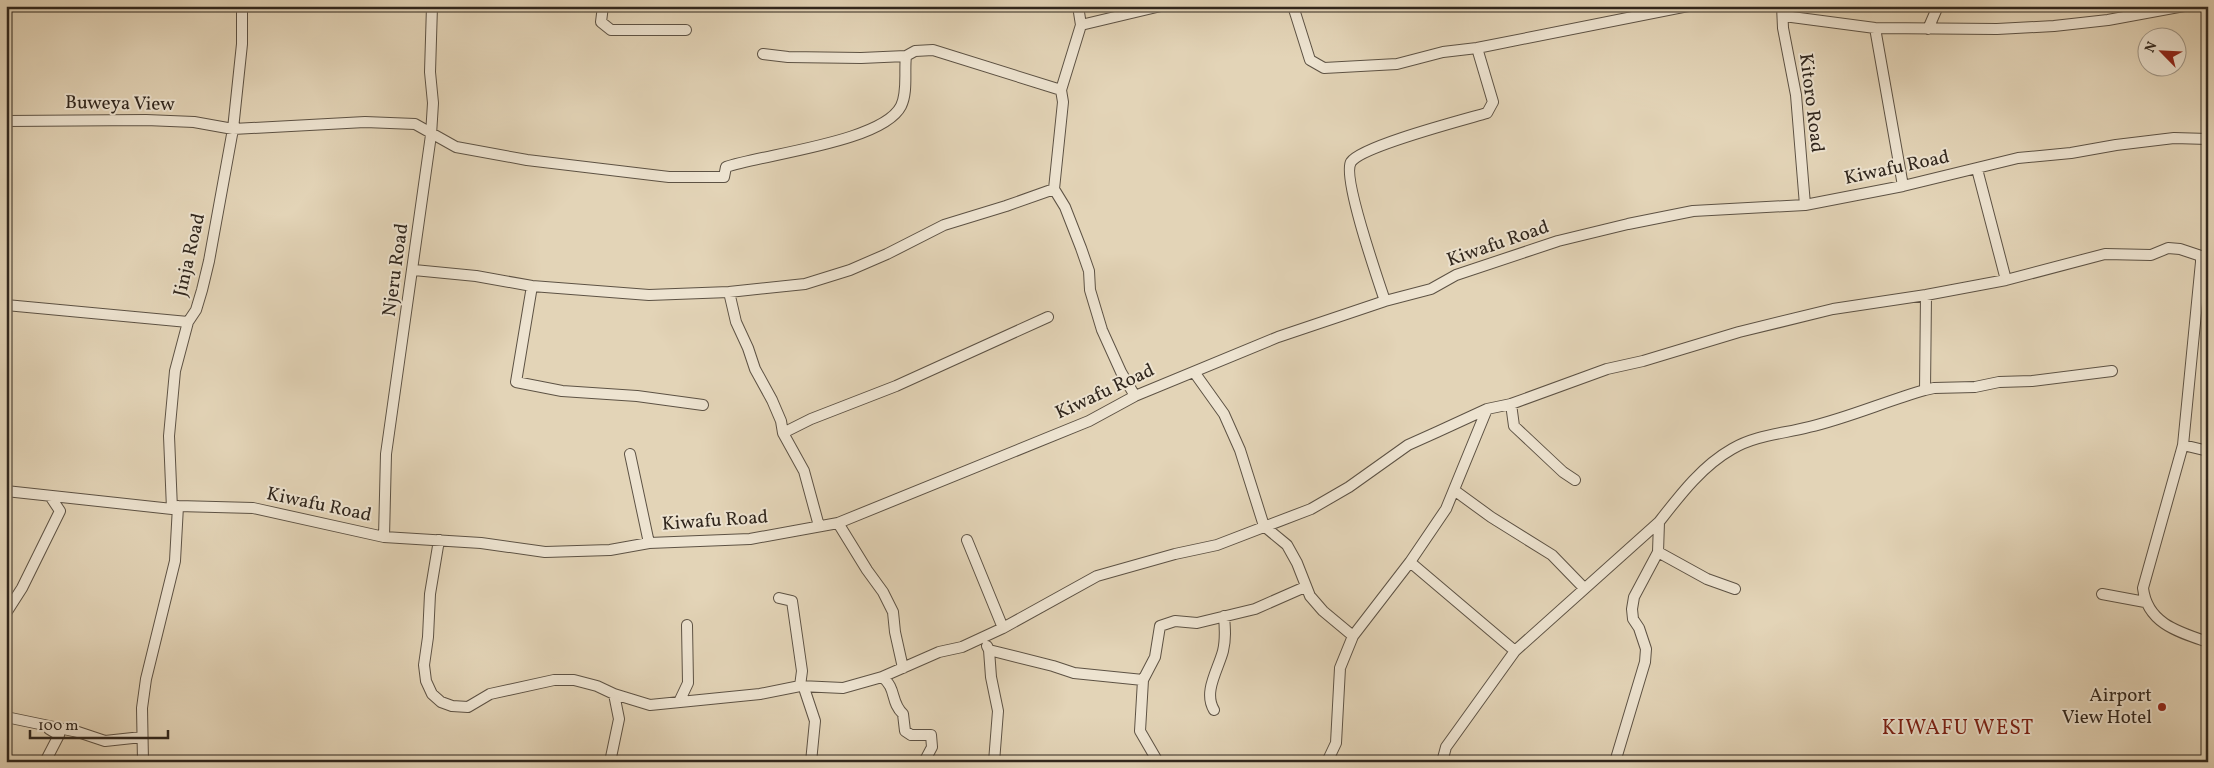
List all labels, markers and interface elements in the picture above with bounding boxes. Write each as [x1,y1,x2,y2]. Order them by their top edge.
north arrow [2136,28,2186,78]
text: N [2141,39,2162,56]
street label: Kitoro Road [1792,52,1830,154]
street label: Buweya View [65,90,175,118]
street label: Kiwafu Road [1842,144,1952,192]
street label: Jinja Road [168,211,212,299]
street label: Kiwafu Road [1443,214,1553,274]
street label: Njeru Road [377,222,415,318]
street label: Kiwafu Road [1051,358,1159,426]
street label: Kiwafu Road [264,481,374,529]
street label: Kiwafu Road [661,504,769,538]
place label: Airport View Hotel [2062,683,2152,731]
marker: Airport View Hotel [2156,701,2168,713]
scale bar [30,708,168,740]
district label: KIWAFU WEST [1882,714,2034,743]
text: 100 m [38,716,78,737]

